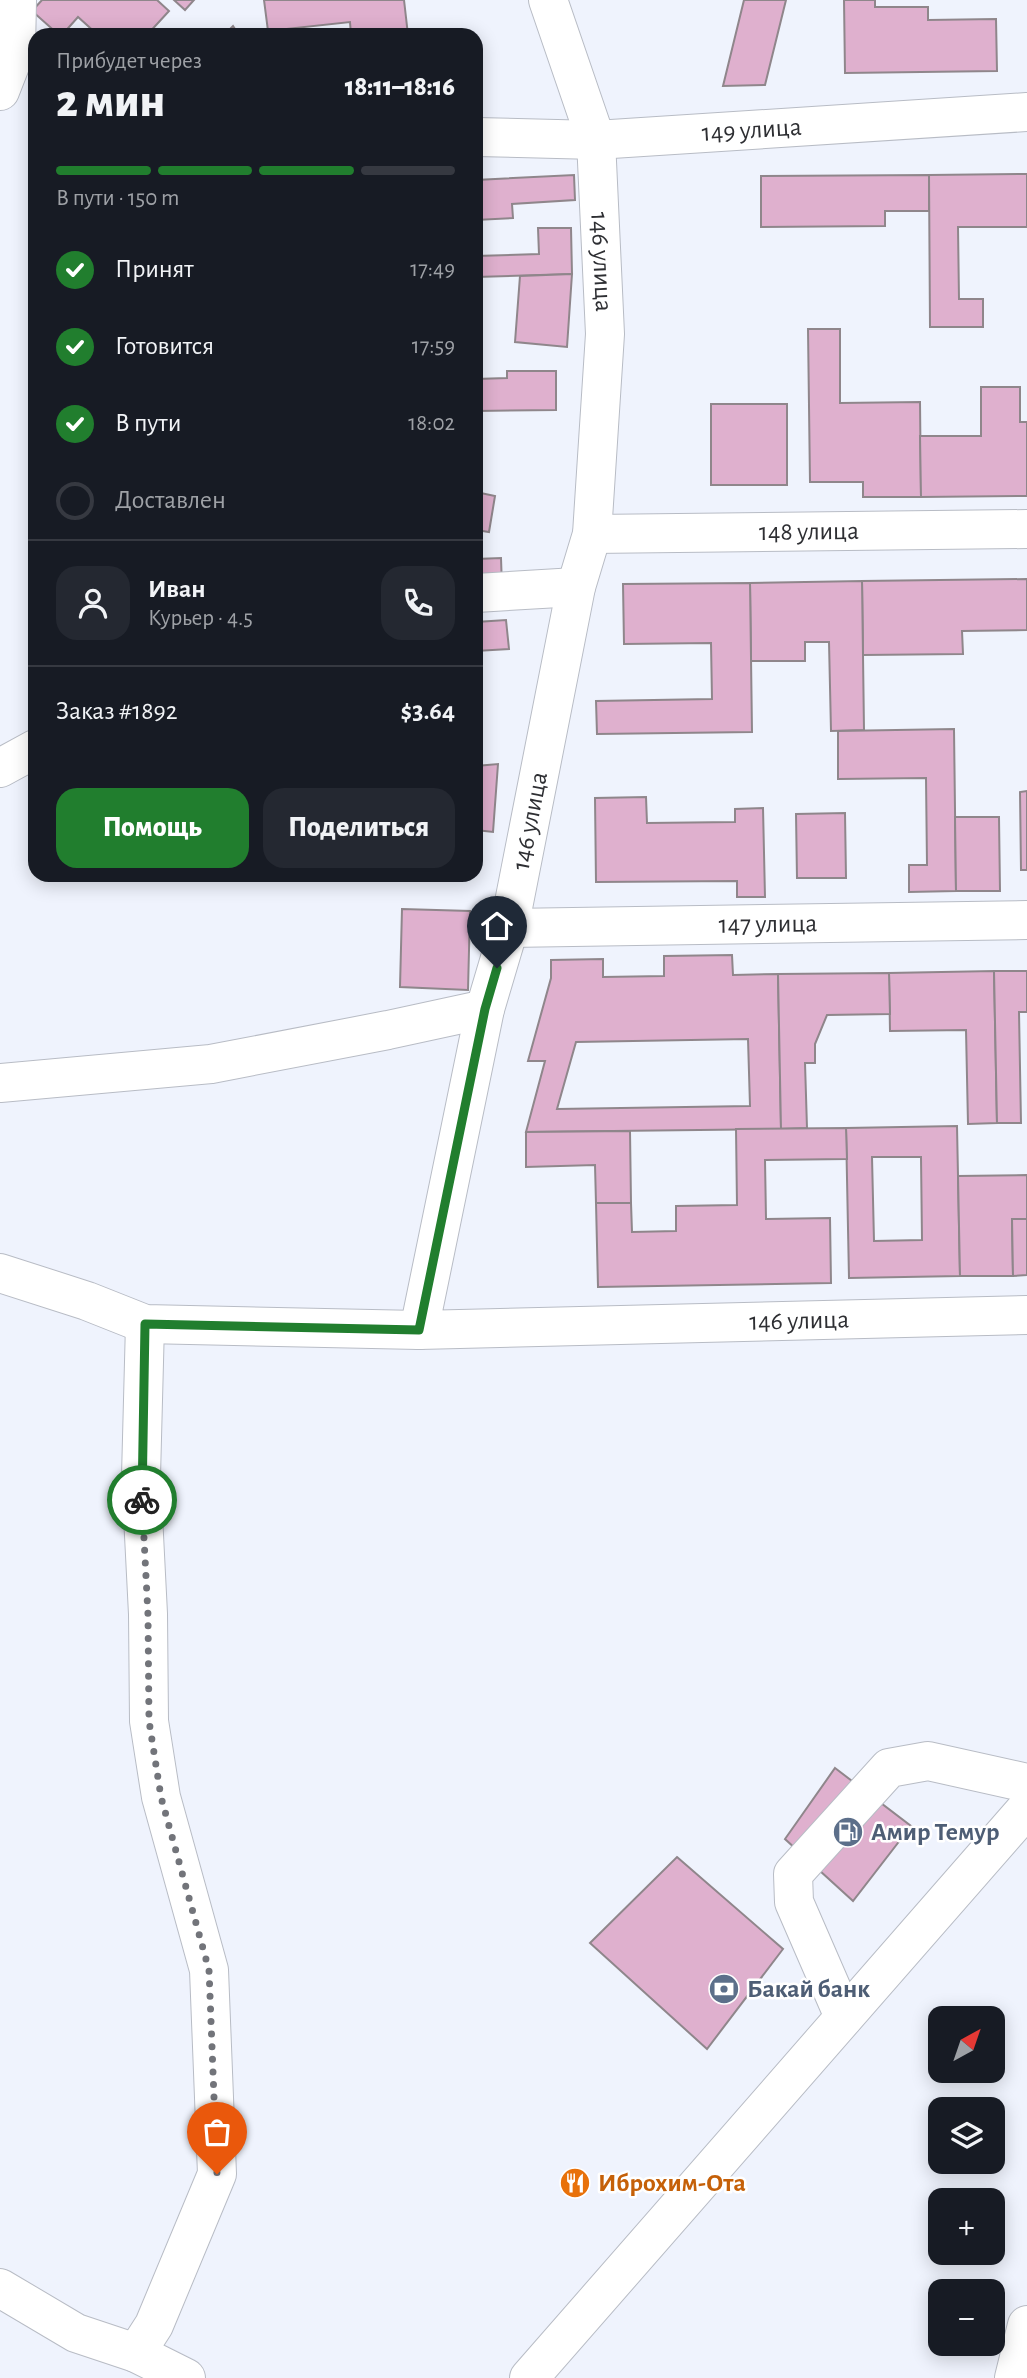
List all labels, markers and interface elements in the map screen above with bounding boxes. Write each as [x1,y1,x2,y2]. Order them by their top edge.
text: Прибудет через [56,50,202,73]
text: 18:11–18:16 [345,74,455,100]
text: 2 мин [56,79,165,125]
street label: 149 улица [701,114,802,146]
text: В пути · 150 m [56,187,180,210]
street label: 146 улица [586,211,617,313]
icon: check [56,251,94,289]
text: Принят [115,256,194,282]
text: 17:49 [410,258,455,281]
icon: check [56,328,94,366]
text: Готовится [115,333,214,359]
text: 17:59 [412,335,455,358]
icon: check [56,405,94,443]
text: В пути [115,410,181,436]
text: 18:02 [408,412,455,435]
text: Доставлен [115,487,226,513]
street label: 148 улица [759,518,859,545]
button: person [56,566,130,640]
button: phone [381,566,455,640]
text: Иван [148,576,206,602]
text: Курьер · 4.5 [148,607,253,630]
text: Заказ #1892 [56,698,178,724]
text: $3.64 [401,698,455,724]
street label: 146 улица [508,769,552,873]
button: Помощь [56,788,249,868]
button: Поделиться [263,788,455,868]
pin [467,896,527,968]
icon: home [478,907,516,945]
street label: 147 улица [718,910,818,938]
street label: 146 улица [749,1306,850,1335]
courier [107,1465,177,1535]
icon: bike [123,1481,161,1519]
fuel station icon: Амир Темур [831,1815,865,1849]
place label: Амир Темур [871,1819,999,1845]
bank icon: Бакай банк [707,1972,741,2006]
place label: Бакай банк [747,1976,870,2002]
north arrow [928,2006,1004,2082]
map controls [928,2006,1005,2356]
button: layers [928,2097,1005,2174]
pin [187,2102,247,2174]
icon: bag [198,2113,236,2151]
restaurant icon: Иброхим-Ота [558,2166,592,2200]
place label: Иброхим-Ота [598,2170,746,2196]
button: + [928,2188,1005,2265]
button: − [928,2279,1005,2356]

